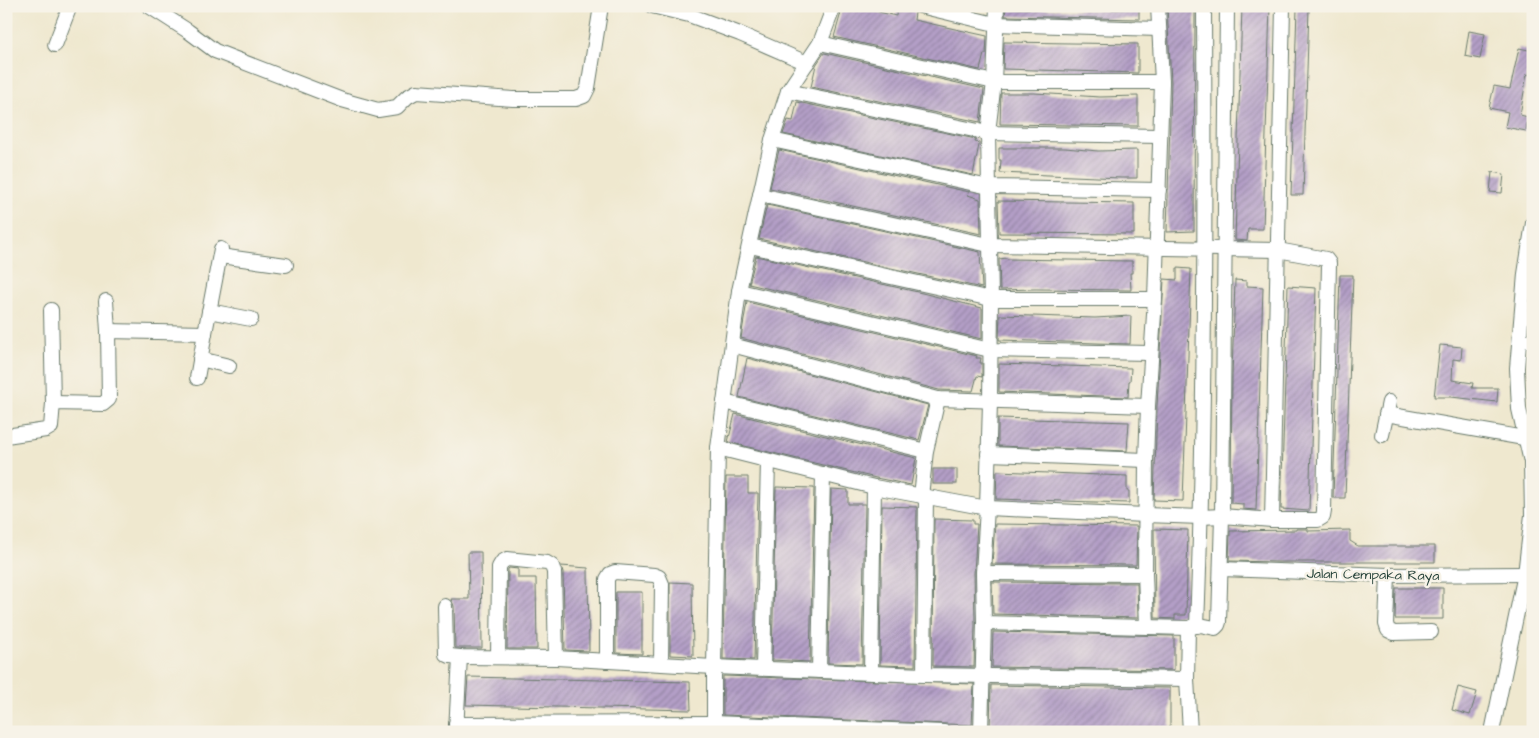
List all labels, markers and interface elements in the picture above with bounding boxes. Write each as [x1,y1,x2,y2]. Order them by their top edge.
street label: Jalan Cempaka Raya [1306,564,1440,586]

